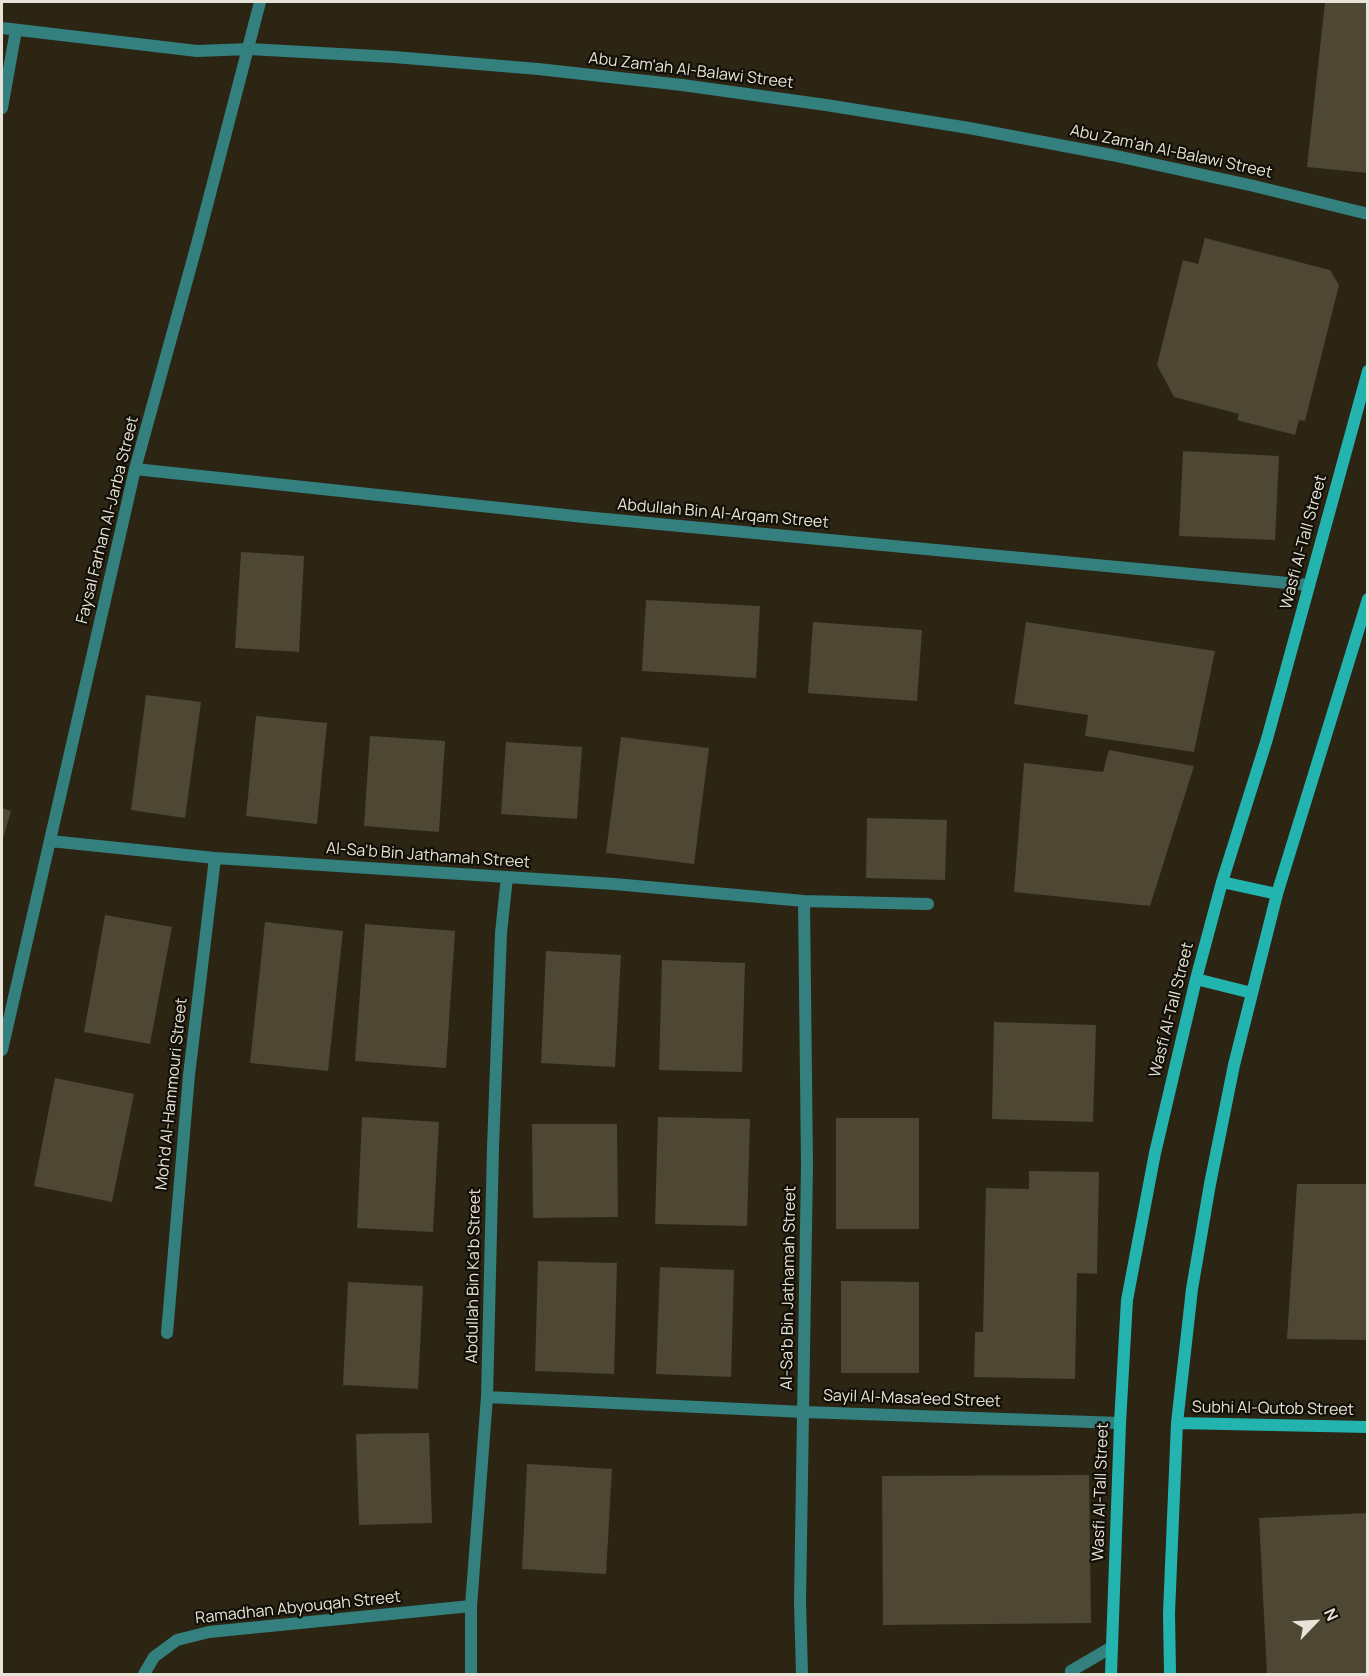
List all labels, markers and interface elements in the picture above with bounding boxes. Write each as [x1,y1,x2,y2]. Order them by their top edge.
street label: Abu Zam'ah Al-Balawi Street [587,49,795,93]
street label: Abu Zam'ah Al-Balawi Street [1068,121,1274,183]
street label: Faysal Farhan Al-Jarba Street [73,414,143,626]
street label: Wasfi Al-Tall Street [1277,473,1331,611]
street label: Abdullah Bin Al-Arqam Street [616,495,830,533]
street label: Al-Sa'b Bin Jathamah Street [325,839,531,873]
street label: Wasfi Al-Tall Street [1146,940,1198,1080]
street label: Moh'd Al-Hammouri Street [152,997,192,1191]
street label: Al-Sa'b Bin Jathamah Street [778,1186,800,1390]
street label: Abdullah Bin Ka'b Street [463,1188,485,1364]
street label: Sayil Al-Masa'eed Street [823,1386,1001,1412]
street label: Subhi Al-Qutob Street [1192,1398,1354,1420]
street label: Wasfi Al-Tall Street [1089,1422,1113,1562]
street label: Ramadhan Abyouqah Street [194,1588,402,1628]
north arrow [1285,1592,1345,1652]
text: N [1319,1605,1344,1624]

